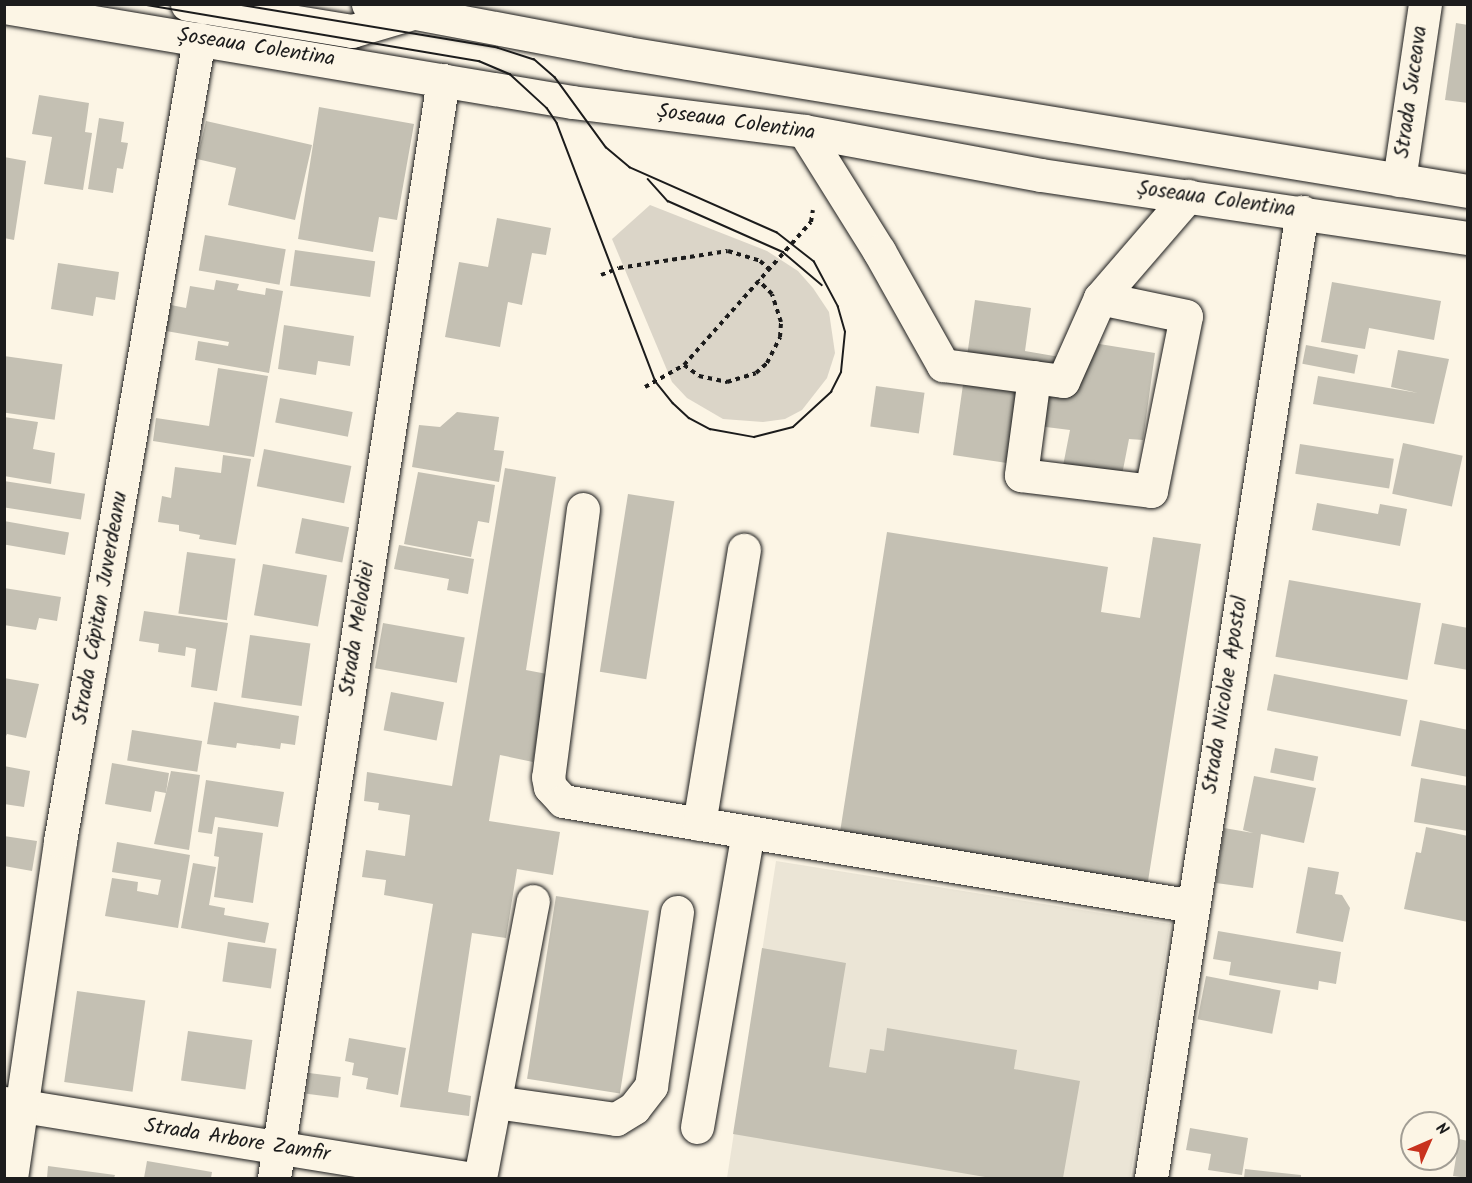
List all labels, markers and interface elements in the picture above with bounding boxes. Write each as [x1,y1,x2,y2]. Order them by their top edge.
street label: Șoseaua Colentina [175,23,337,73]
street label: Strada Suceava [1390,24,1434,160]
street label: Șoseaua Colentina [655,99,817,147]
street label: Șoseaua Colentina [1135,176,1297,224]
street label: Strada Căpitan Juverdeanu [68,490,134,726]
street label: Strada Melodiei [335,560,381,698]
street label: Strada Nicolae Apostol [1198,594,1254,796]
north arrow [1400,1111,1460,1171]
street label: Strada Arbore Zamfir [142,1114,332,1168]
text: N [1429,1117,1454,1142]

